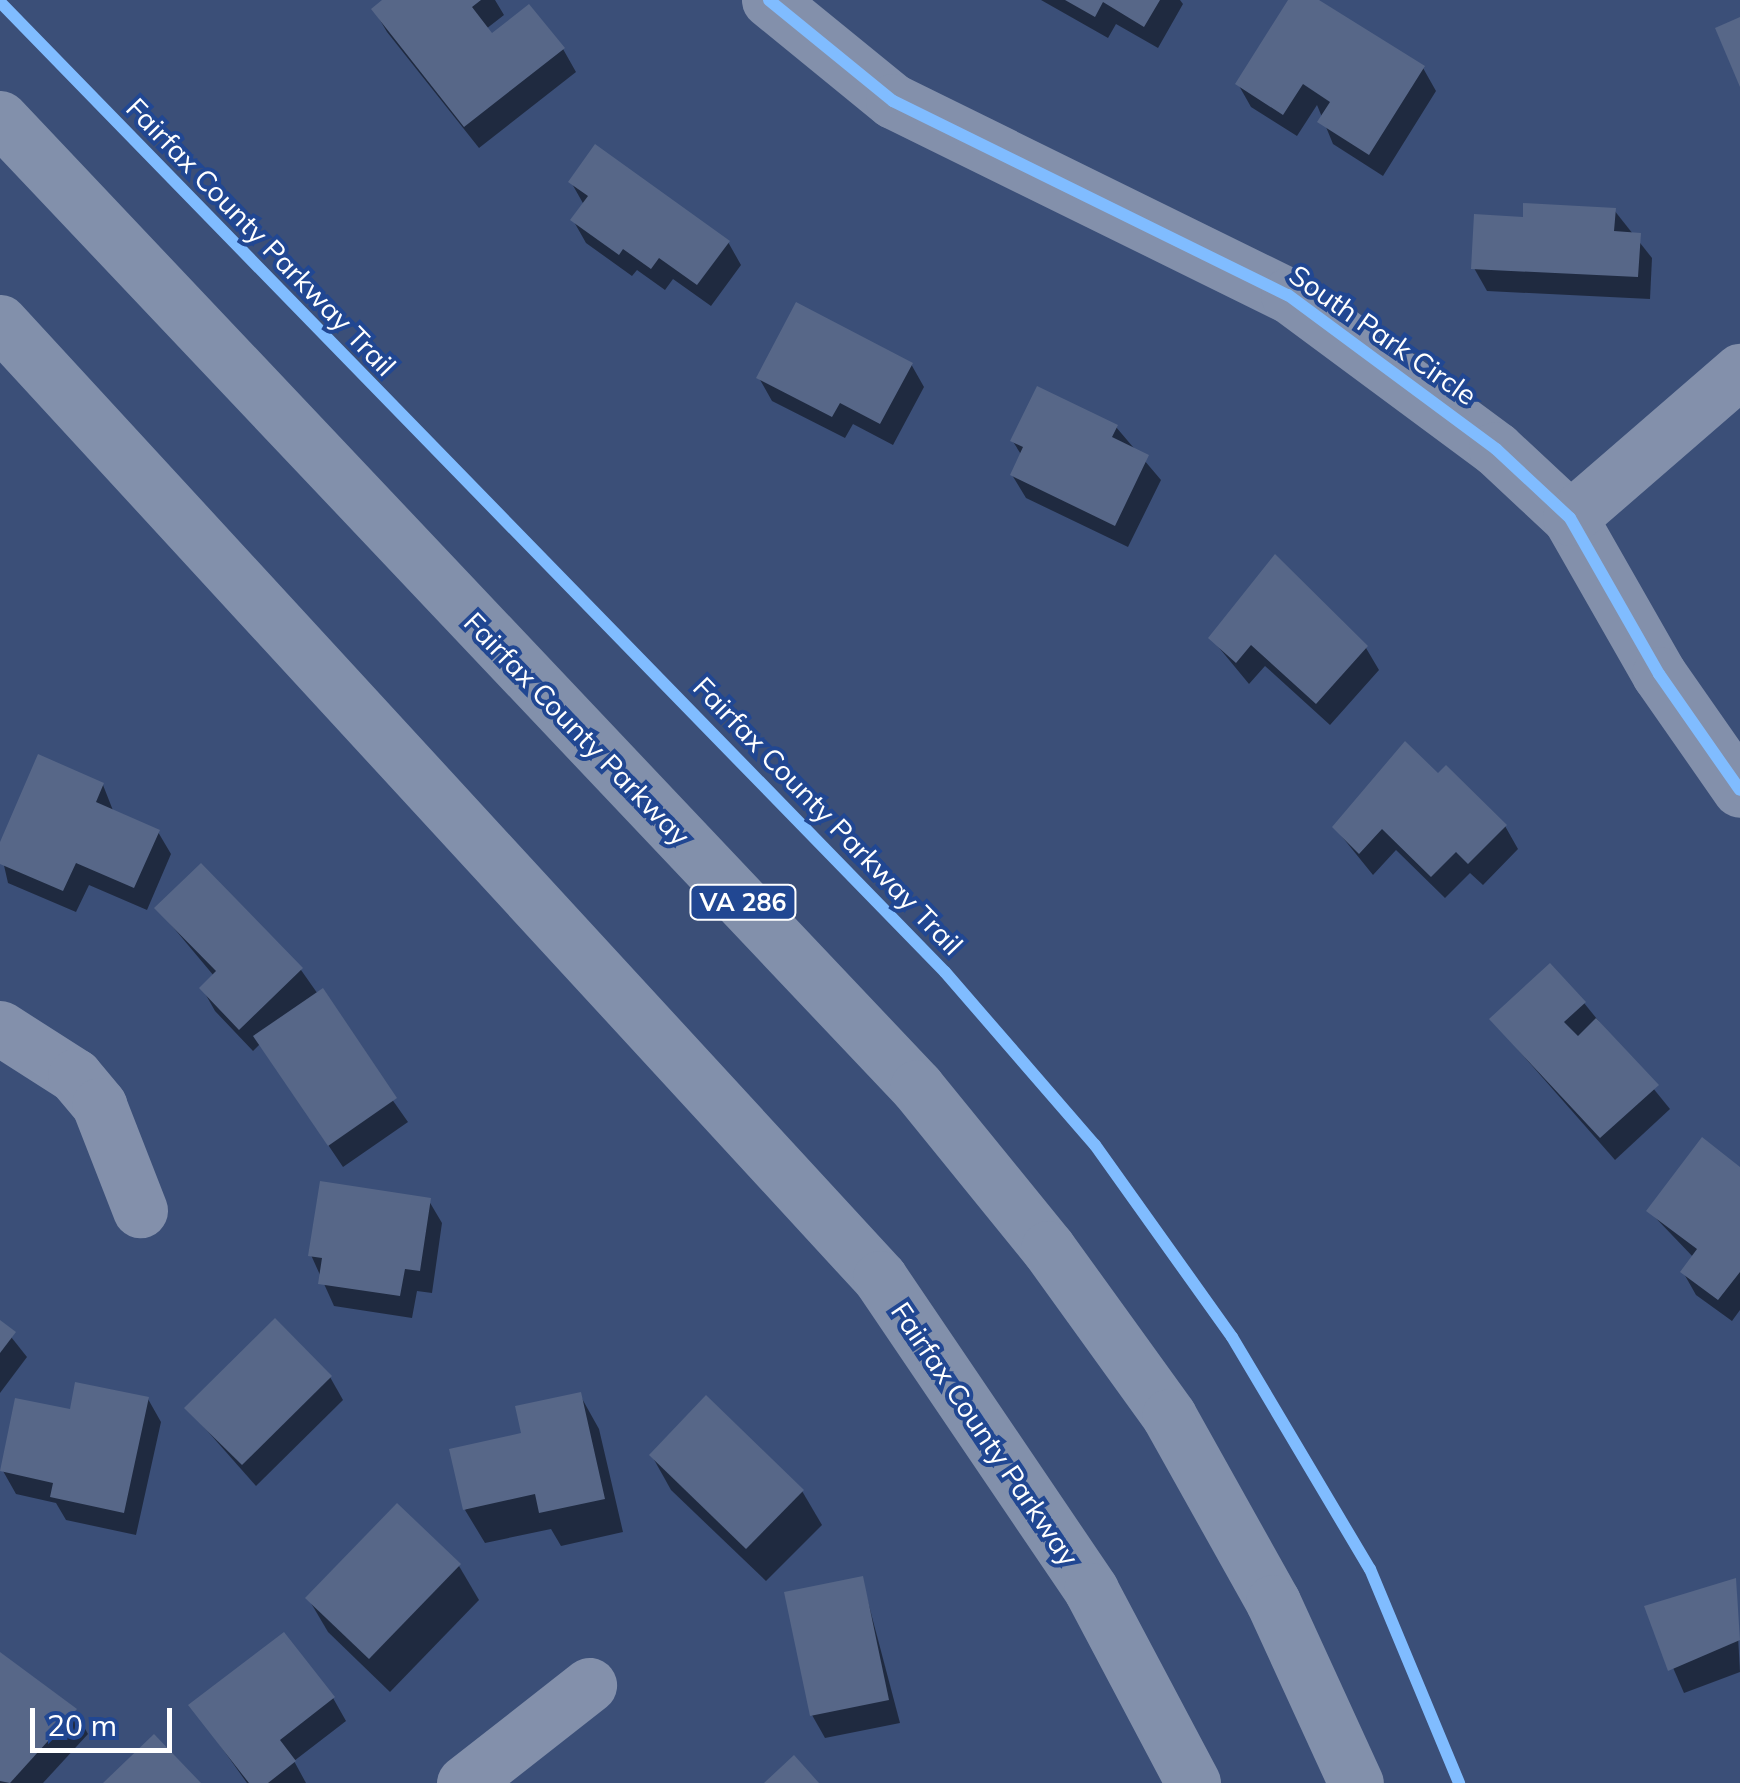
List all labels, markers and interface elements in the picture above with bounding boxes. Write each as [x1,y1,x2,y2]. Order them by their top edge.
street label: Fairfax County Parkway Trail [119,91,403,383]
street label: South Park Circle [1283,258,1483,412]
street label: Fairfax County Parkway [457,606,697,852]
street label: Fairfax County Parkway Trail [686,670,970,962]
road number: VA 286 [688,882,798,922]
street label: Fairfax County Parkway [884,1296,1086,1572]
scale bar [35,1688,178,1750]
text: 20 m [47,1706,117,1744]

